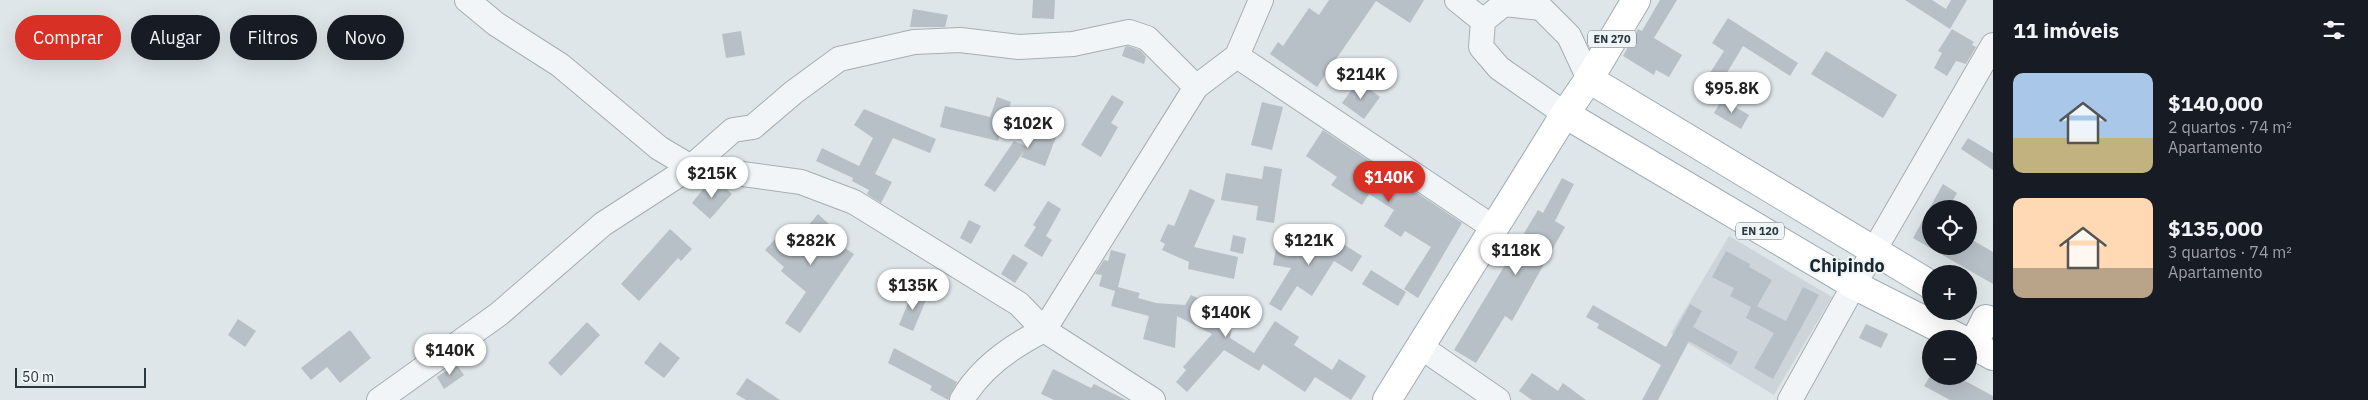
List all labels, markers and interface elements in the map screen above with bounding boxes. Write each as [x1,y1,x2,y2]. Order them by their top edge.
chip: Comprar [15,15,121,60]
chip: Alugar [131,15,220,60]
chip: Filtros [230,15,317,60]
chip: Novo [327,15,404,60]
text: 11 imóveis [2013,16,2119,44]
icon: filters [2320,16,2348,44]
road number: EN 270 [1588,30,1636,48]
pin: $214K [1326,58,1396,100]
text: $214K [1336,64,1386,84]
pin: $95.8K [1691,72,1773,114]
text: $95.8K [1705,78,1759,98]
text: $140,000 [2168,89,2263,117]
icon: home [2053,93,2113,153]
pin: $102K [993,106,1063,149]
text: $102K [1003,113,1053,133]
text: 2 quartos · 74 m² [2168,117,2292,137]
text: Apartamento [2168,137,2263,157]
pin: $215K [677,156,747,199]
pin: $140K [1354,160,1424,203]
text: $215K [687,163,737,183]
text: $140K [1364,167,1414,187]
map controls [1922,200,1977,385]
button: locate [1922,200,1977,255]
text: $135,000 [2168,214,2263,242]
icon: home [2053,218,2113,278]
road number: EN 120 [1736,222,1784,240]
pin: $282K [776,224,846,266]
pin: $121K [1274,224,1344,266]
text: $282K [786,230,836,250]
text: $121K [1284,230,1334,250]
pin: $118K [1481,234,1551,276]
text: $118K [1491,240,1541,260]
text: 3 quartos · 74 m² [2168,242,2292,262]
district label: Chipindo [1809,254,1885,277]
text: Apartamento [2168,262,2263,282]
button: + [1922,265,1977,320]
pin: $135K [878,268,948,311]
text: $135K [888,275,938,295]
pin: $140K [1191,296,1261,338]
text: $140K [1201,302,1251,322]
button: − [1922,330,1977,385]
pin: $140K [415,334,485,376]
text: $140K [425,340,475,360]
scale bar [15,365,146,388]
text: 50 m [22,368,54,386]

